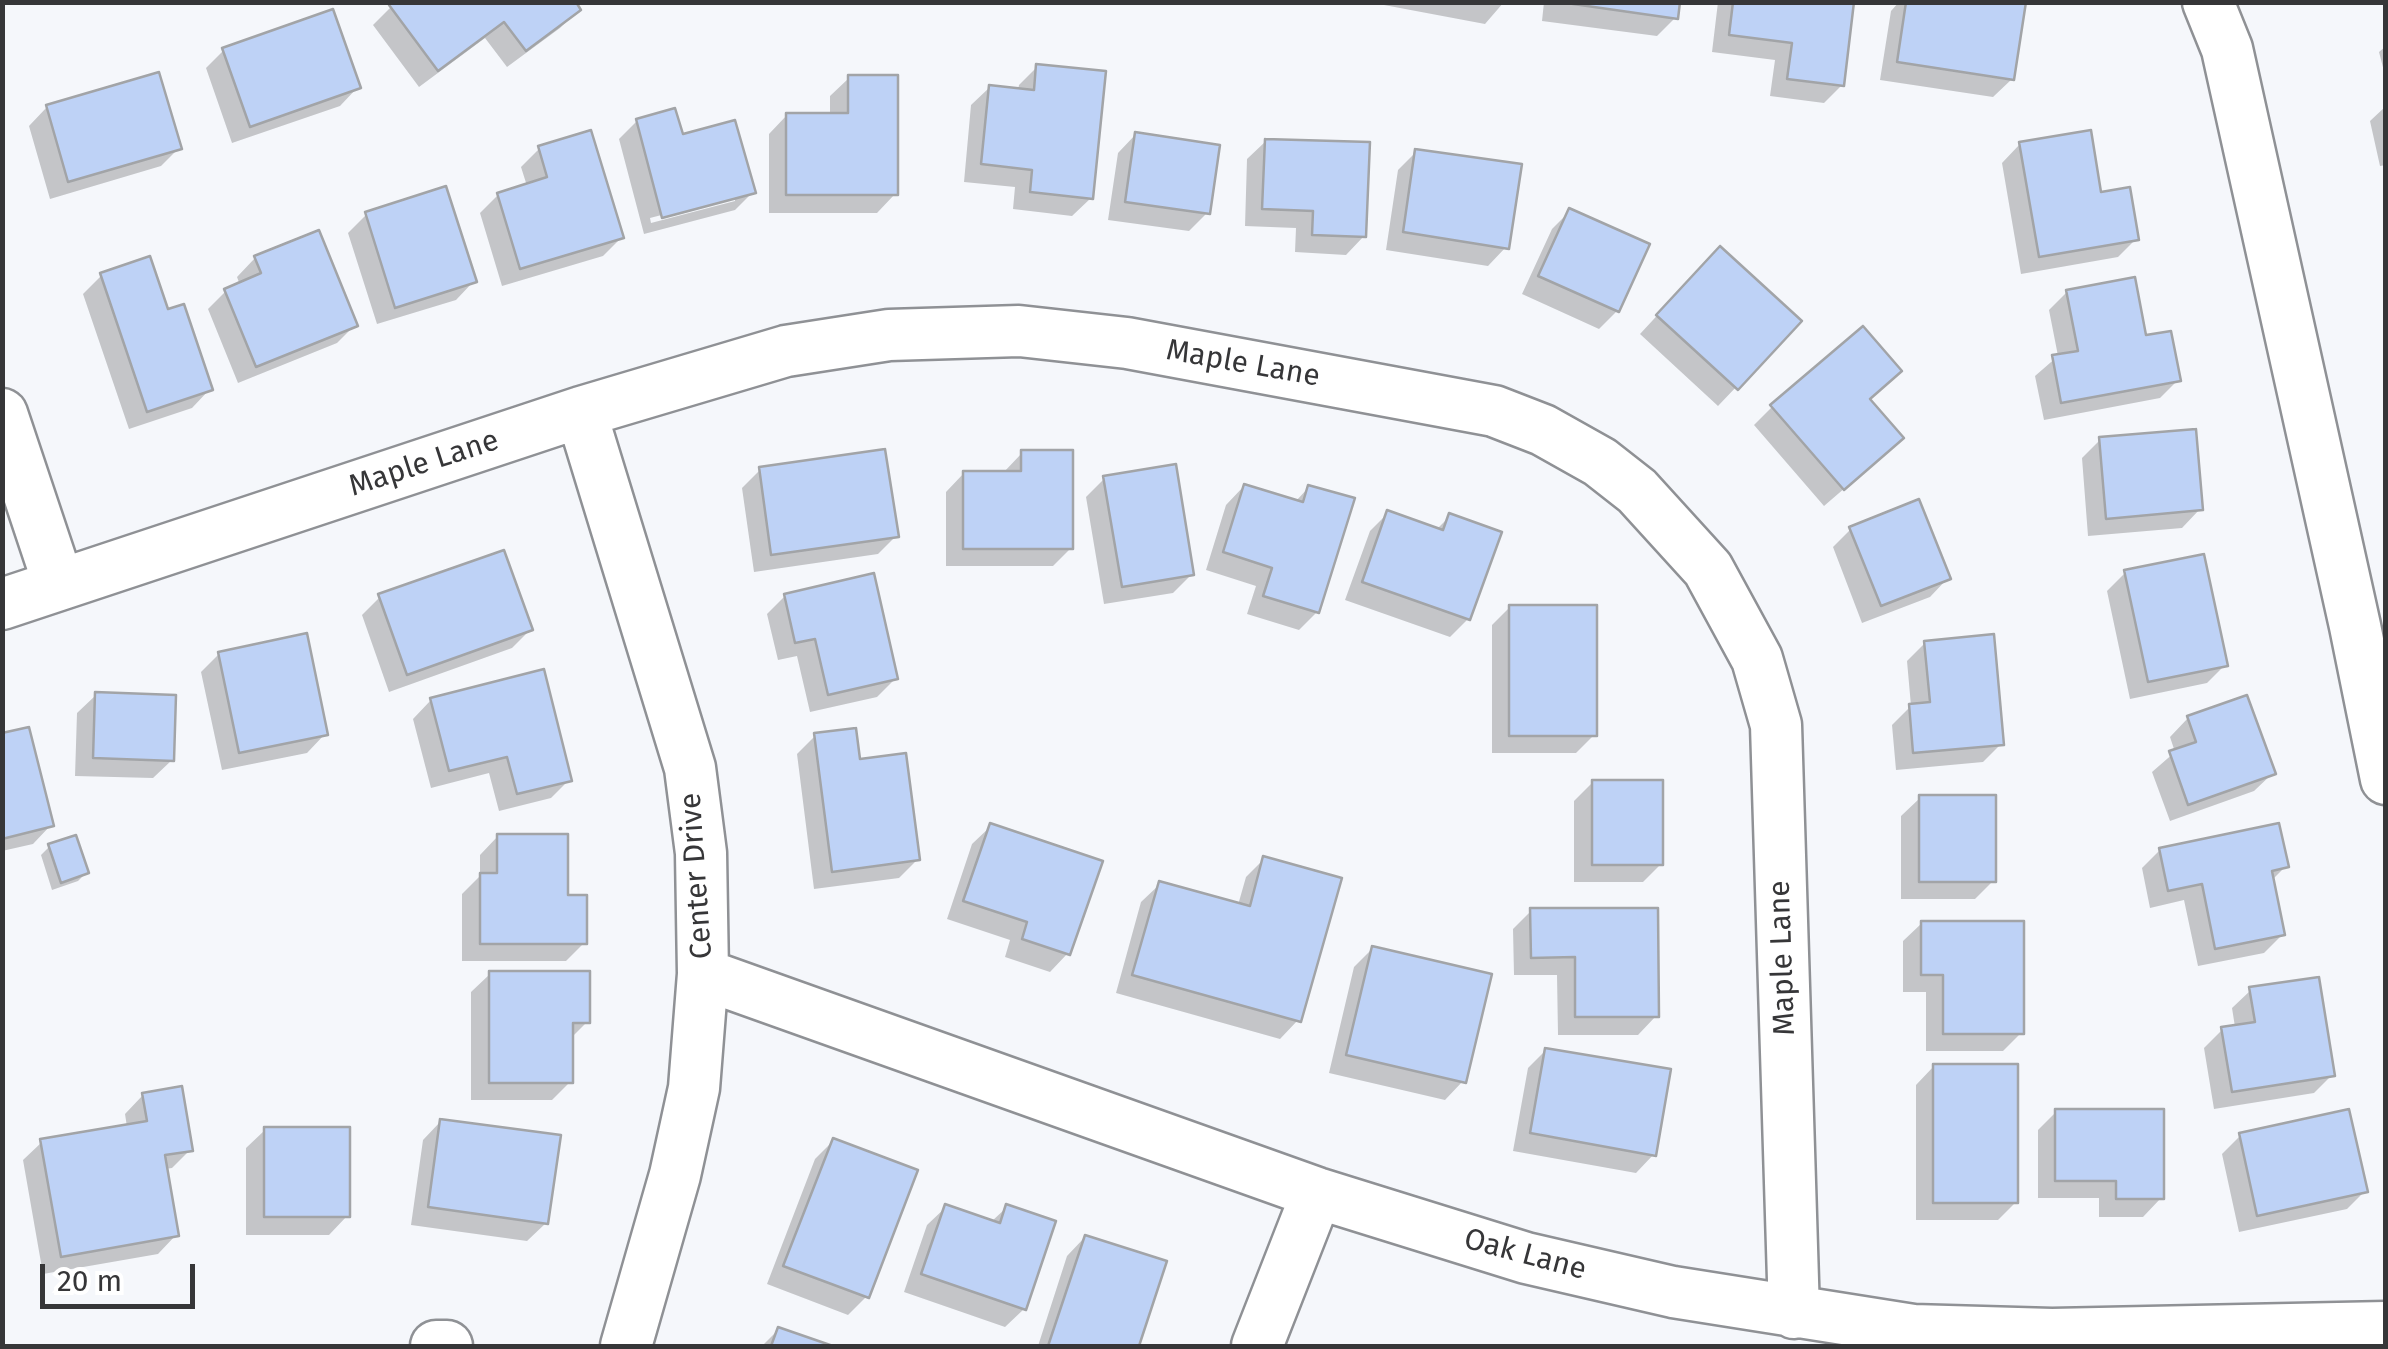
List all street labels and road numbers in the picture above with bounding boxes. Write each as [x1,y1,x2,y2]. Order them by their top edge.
street label: Maple Lane [1163,333,1323,395]
street label: Maple Lane [345,423,503,505]
street label: Center Drive [673,792,721,960]
street label: Maple Lane [1762,880,1804,1036]
street label: Oak Lane [1460,1221,1590,1289]

